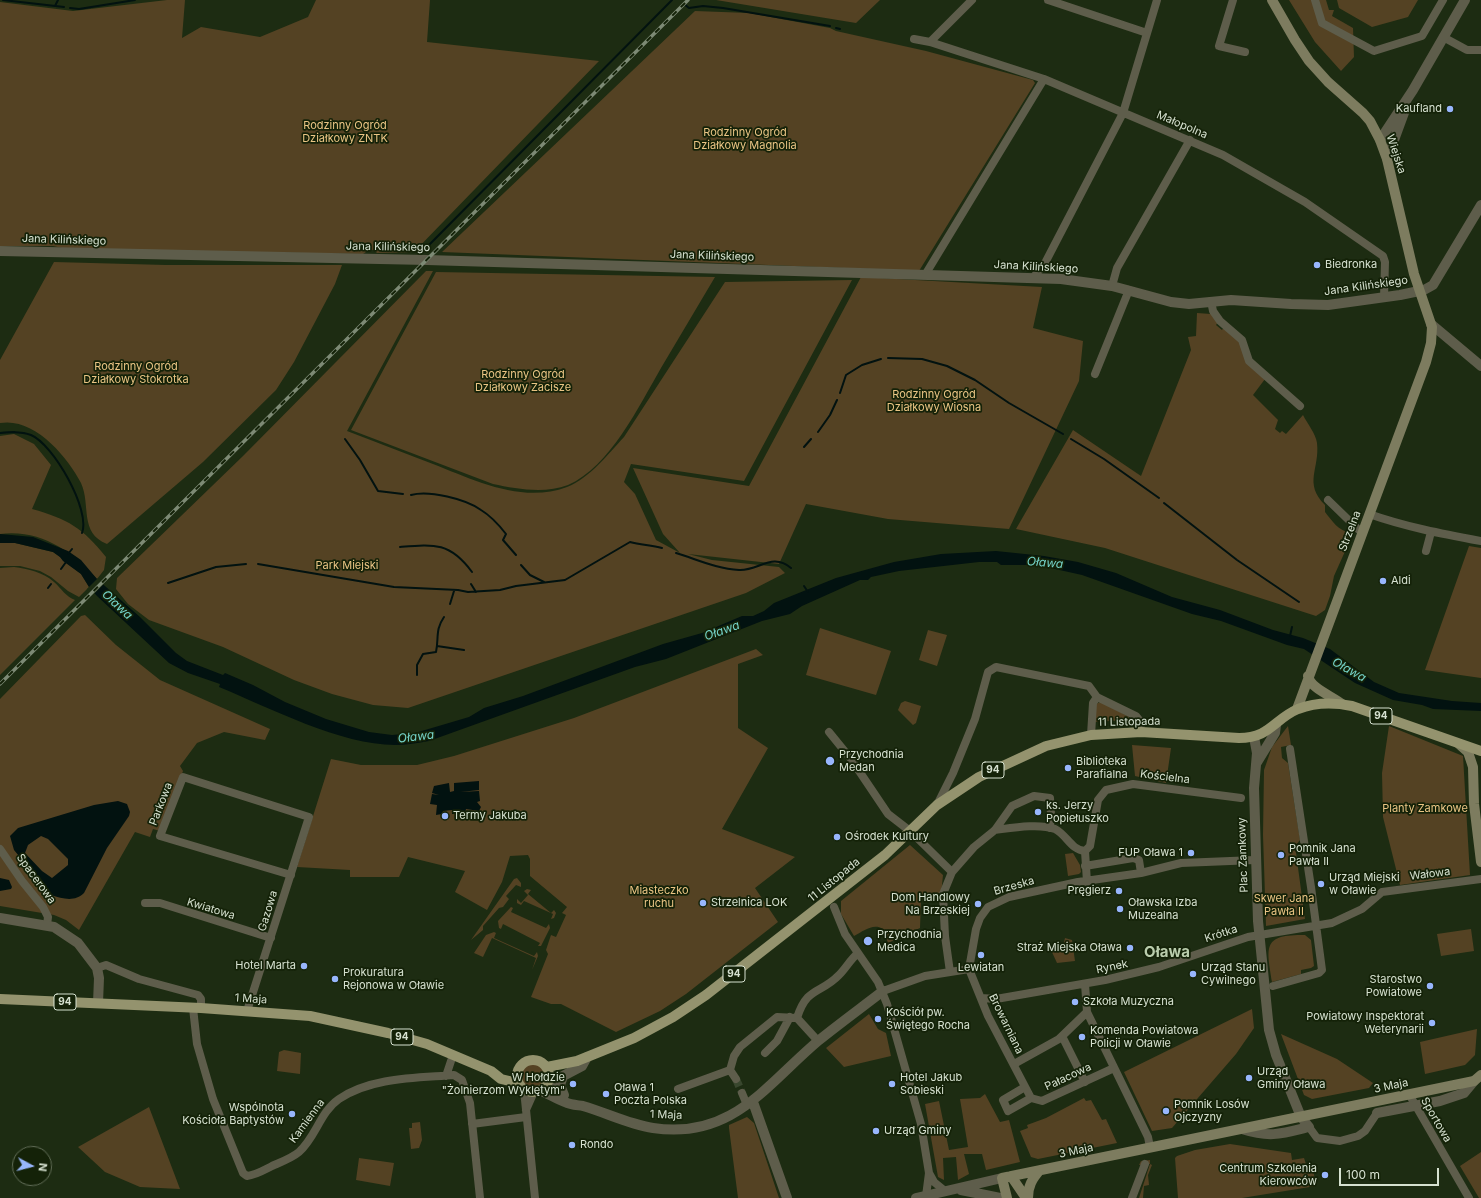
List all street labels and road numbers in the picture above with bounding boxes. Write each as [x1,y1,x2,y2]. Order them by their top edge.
street label: Małopolna [1155,108,1209,142]
street label: Wiejska [1383,133,1409,175]
street label: Jana Kilińskiego [22,232,106,248]
street label: Jana Kilińskiego [346,240,430,254]
street label: Jana Kilińskiego [670,248,754,264]
street label: Jana Kilińskiego [993,258,1079,276]
street label: Jana Kilińskiego [1323,274,1409,298]
street label: Strzelna [1336,509,1364,553]
road number: 94 [1370,708,1392,724]
street label: 11 Listopada [1098,715,1160,729]
road number: 94 [982,762,1004,778]
street label: Kościelna [1139,767,1191,787]
street label: Parkowa [147,781,175,827]
street label: Plac Zamkowy [1235,817,1251,893]
street label: Spacerowa [14,852,58,906]
street label: 11 Listopada [805,855,863,905]
street label: Wałowa [1409,865,1451,883]
street label: Brzeska [992,874,1036,898]
street label: Gazowa [256,889,280,933]
street label: Kwiatowa [185,895,237,923]
street label: Krótka [1203,923,1239,945]
street label: Rynek [1095,957,1129,977]
road number: 94 [723,966,745,982]
street label: 1 Maja [234,991,268,1007]
street label: Browarniana [986,992,1026,1056]
road number: 94 [54,994,76,1010]
road number: 94 [391,1029,413,1045]
street label: Pałacowa [1043,1060,1093,1094]
street label: 3 Maja [1373,1076,1409,1096]
street label: Sportowa [1418,1095,1454,1145]
street label: Kamienna [287,1096,327,1146]
street label: 1 Maja [650,1108,682,1122]
street label: 3 Maja [1058,1141,1094,1161]

